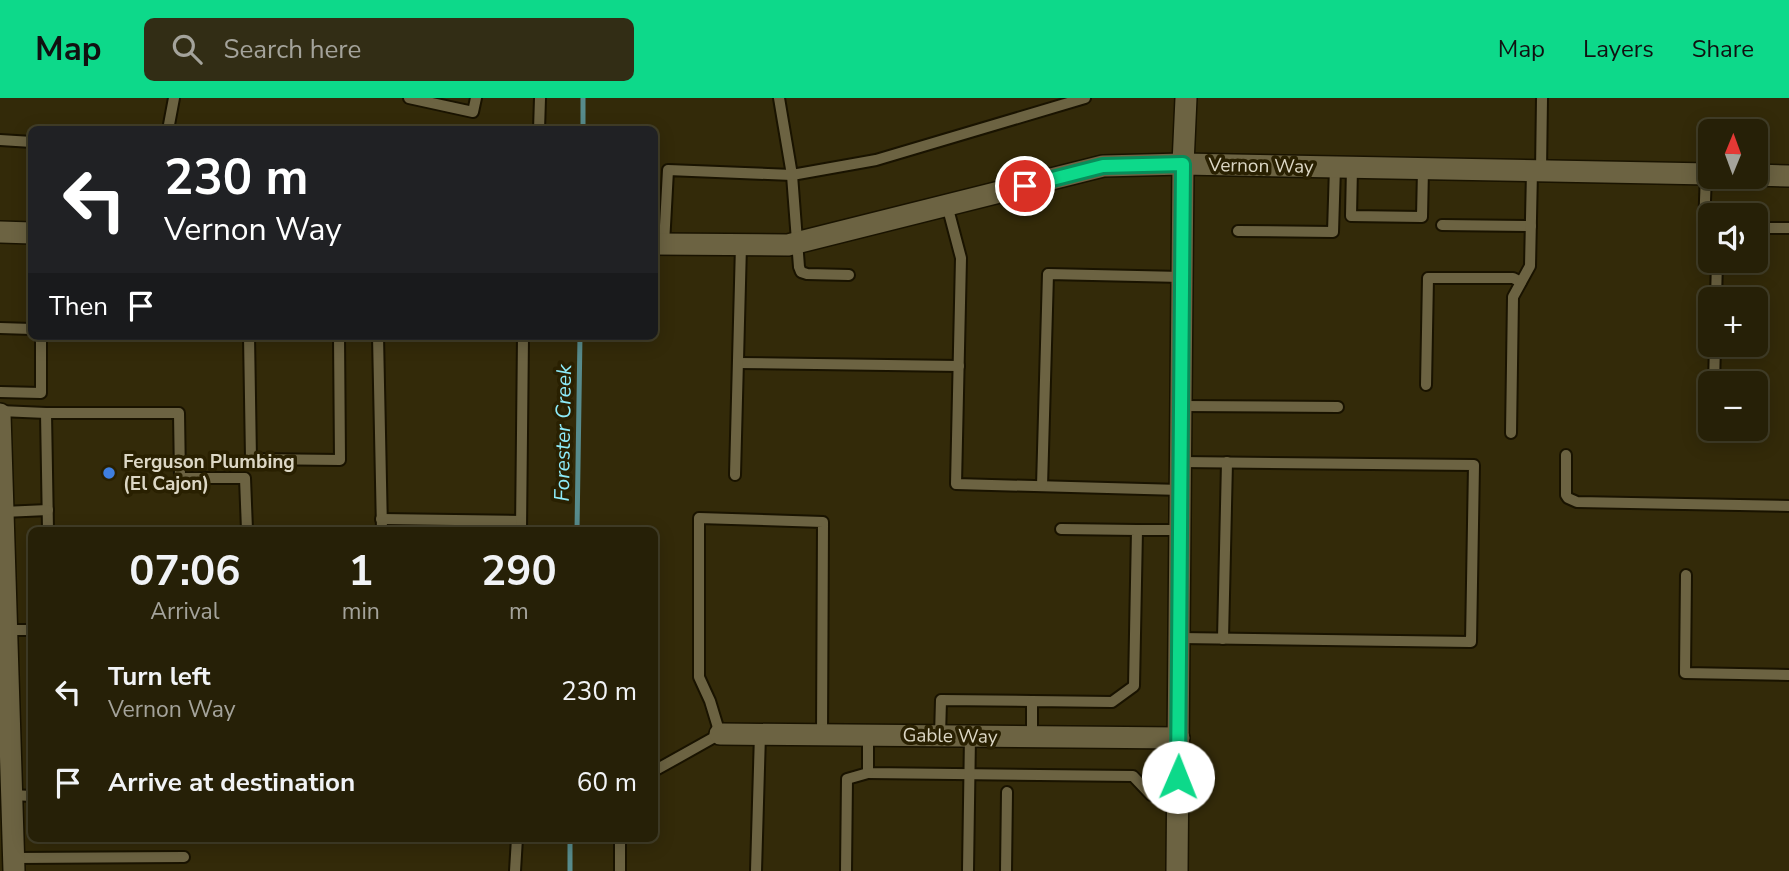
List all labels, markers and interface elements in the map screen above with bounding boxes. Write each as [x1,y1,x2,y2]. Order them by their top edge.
search box [144,18,634,81]
text: Map [35,27,102,72]
icon: search [168,30,206,68]
text: Search here [224,32,361,67]
text: Map [1498,33,1545,65]
text: Layers [1583,33,1654,65]
text: Share [1692,33,1754,65]
north arrow [1698,119,1768,189]
map controls [1698,119,1768,441]
text: 230 m [164,144,308,211]
street label: Vernon Way [1207,152,1314,180]
icon: left [49,154,140,245]
pin [995,156,1055,216]
icon: arrive [1006,167,1044,205]
button: sound [1698,203,1768,273]
text: Vernon Way [164,208,342,251]
icon: arrive [122,287,160,325]
button: + [1698,287,1768,357]
text: Then [49,289,108,324]
water label: Forester Creek [548,364,578,502]
button: − [1698,371,1768,441]
place label: Ferguson Plumbing (El Cajon) [123,449,295,497]
marker: Ferguson Plumbing (El Cajon) [101,465,117,481]
text: 07:06 [129,543,240,600]
text: 1 [348,543,373,600]
text: 290 [481,543,557,600]
text: Arrival [150,596,219,627]
text: min [342,596,380,627]
text: m [509,596,529,627]
text: Turn left [108,659,211,694]
icon: left [49,673,87,711]
text: 230 m [561,674,637,709]
text: Vernon Way [108,694,236,725]
street label: Gable Way [902,722,998,750]
position arrow [1141,740,1215,814]
icon: arrive [49,764,87,802]
text: Arrive at destination [108,765,355,800]
text: 60 m [577,765,637,800]

